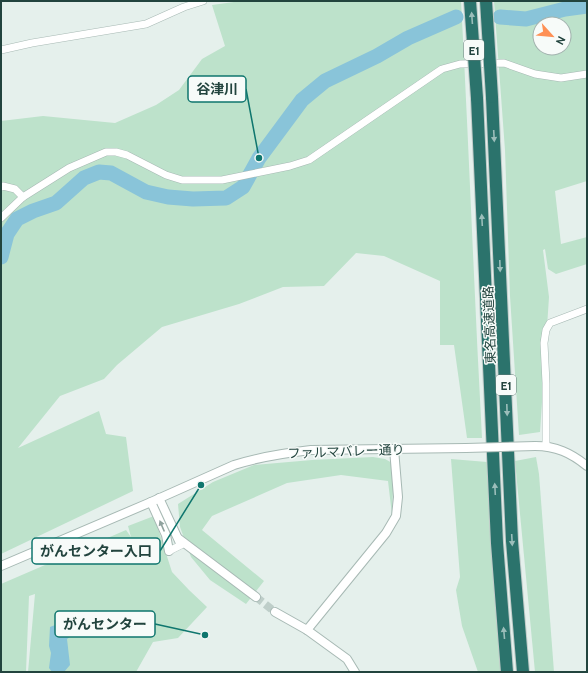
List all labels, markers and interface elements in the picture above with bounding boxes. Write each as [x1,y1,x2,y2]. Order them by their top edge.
one-way arrow [468,12,475,24]
north arrow [532,16,572,56]
text: N [553,34,569,47]
road number: E1 [464,40,484,60]
callout: 谷津川 [188,76,246,102]
text: 谷津川 [196,80,238,98]
one-way arrow [491,130,497,143]
one-way arrow [479,214,486,226]
one-way arrow [497,260,504,272]
street label: 東名高速道路 [480,286,498,364]
road number: E1 [496,375,516,395]
one-way arrow [503,404,510,416]
street label: ファルマバレー通り [287,441,405,461]
one-way arrow [491,483,498,495]
one-way arrow [159,519,165,531]
one-way arrow [509,534,516,546]
callout: がんセンター入口 [32,538,160,564]
text: がんセンター入口 [40,542,152,560]
callout: がんセンター [55,611,155,637]
text: がんセンター [63,615,147,633]
one-way arrow [501,627,508,639]

